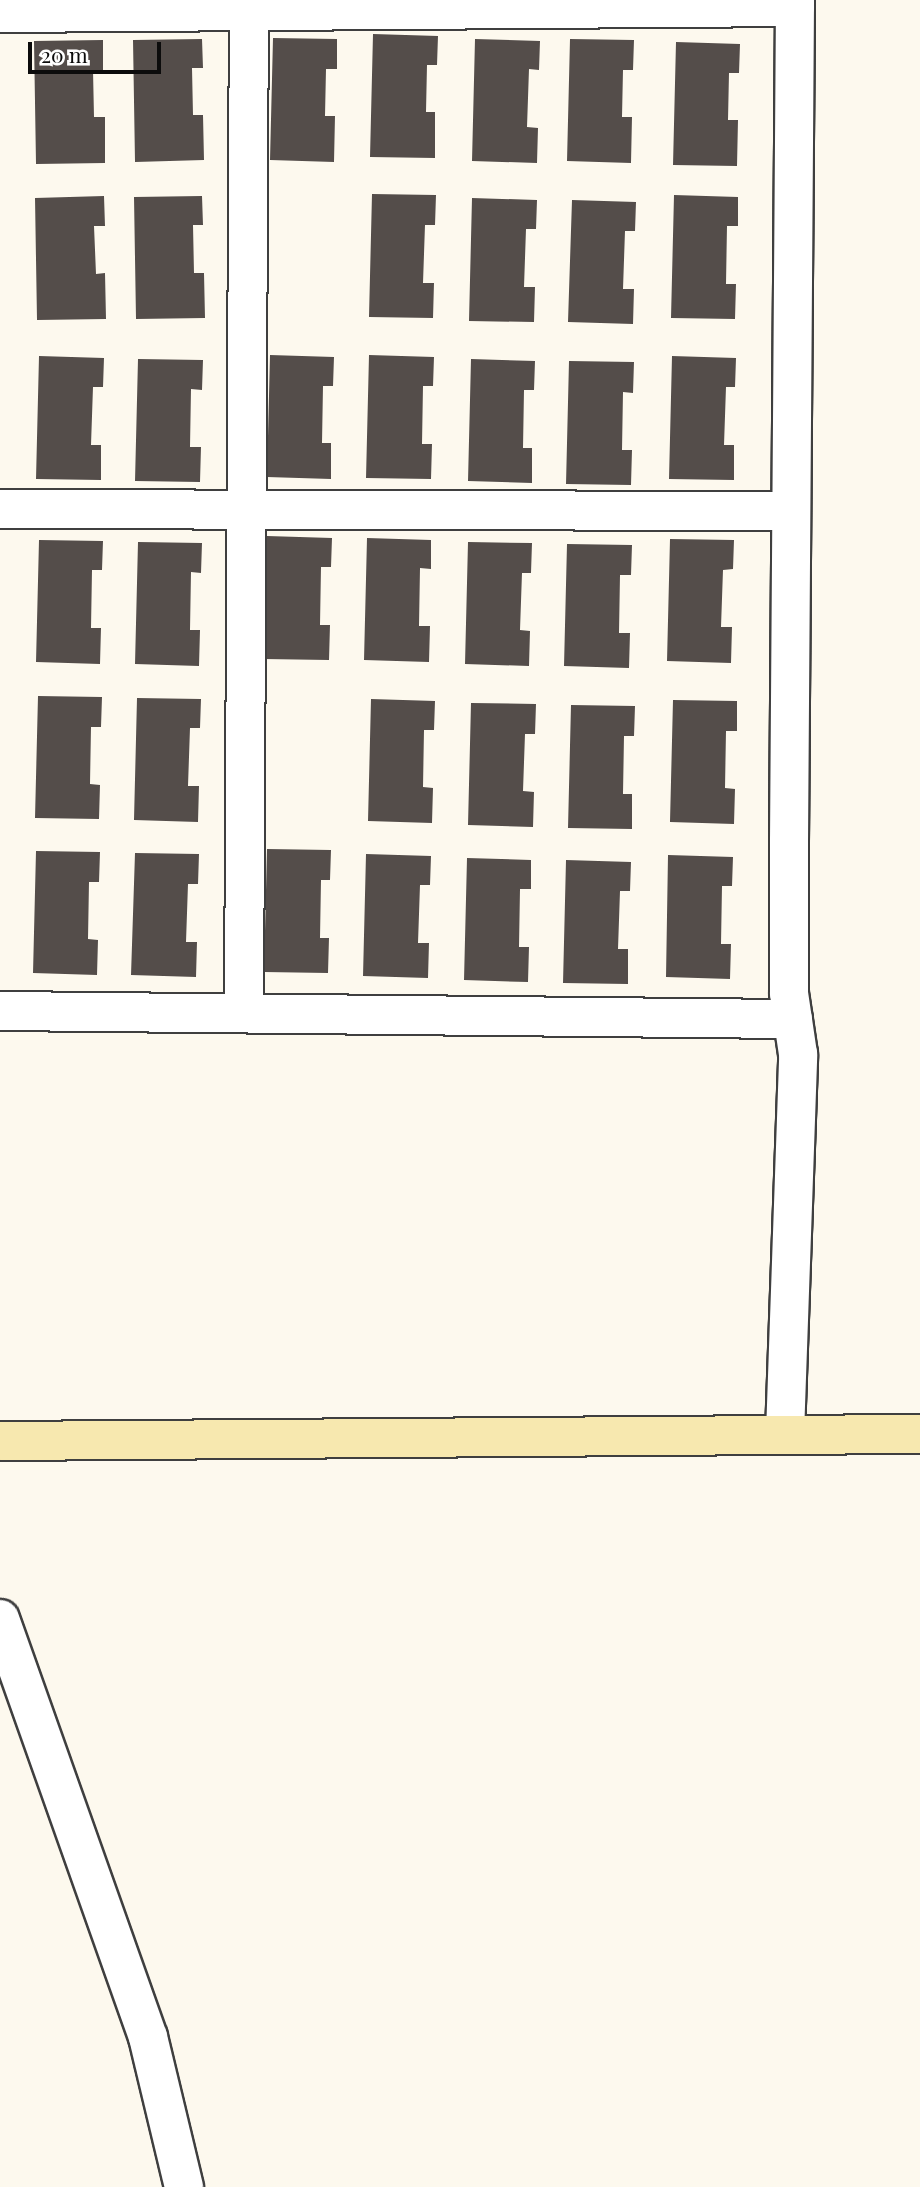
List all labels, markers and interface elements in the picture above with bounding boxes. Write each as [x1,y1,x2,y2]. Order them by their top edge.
scale bar [32,28,164,72]
text: 20 m [41,40,88,68]

